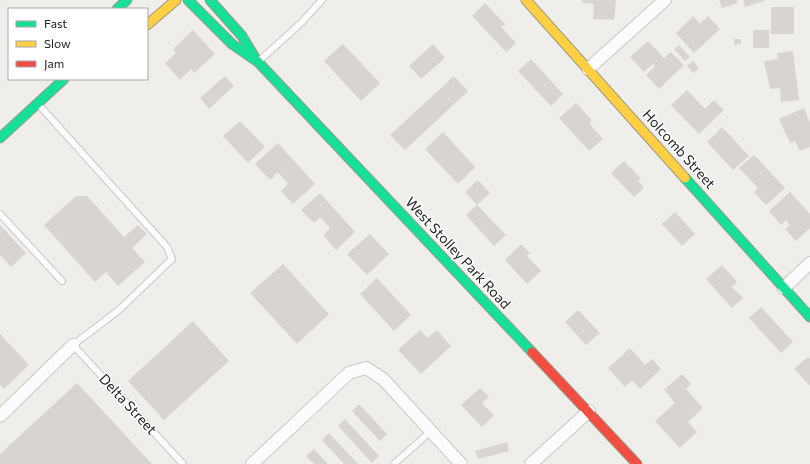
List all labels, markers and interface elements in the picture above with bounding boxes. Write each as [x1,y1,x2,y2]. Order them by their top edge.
legend [8,8,148,80]
text: Fast [44,16,67,30]
text: Slow [44,36,71,50]
text: Jam [44,56,64,71]
street label: Holcomb Street [639,106,719,192]
street label: West Stolley Park Road [402,193,515,312]
street label: Delta Street [96,370,161,438]

